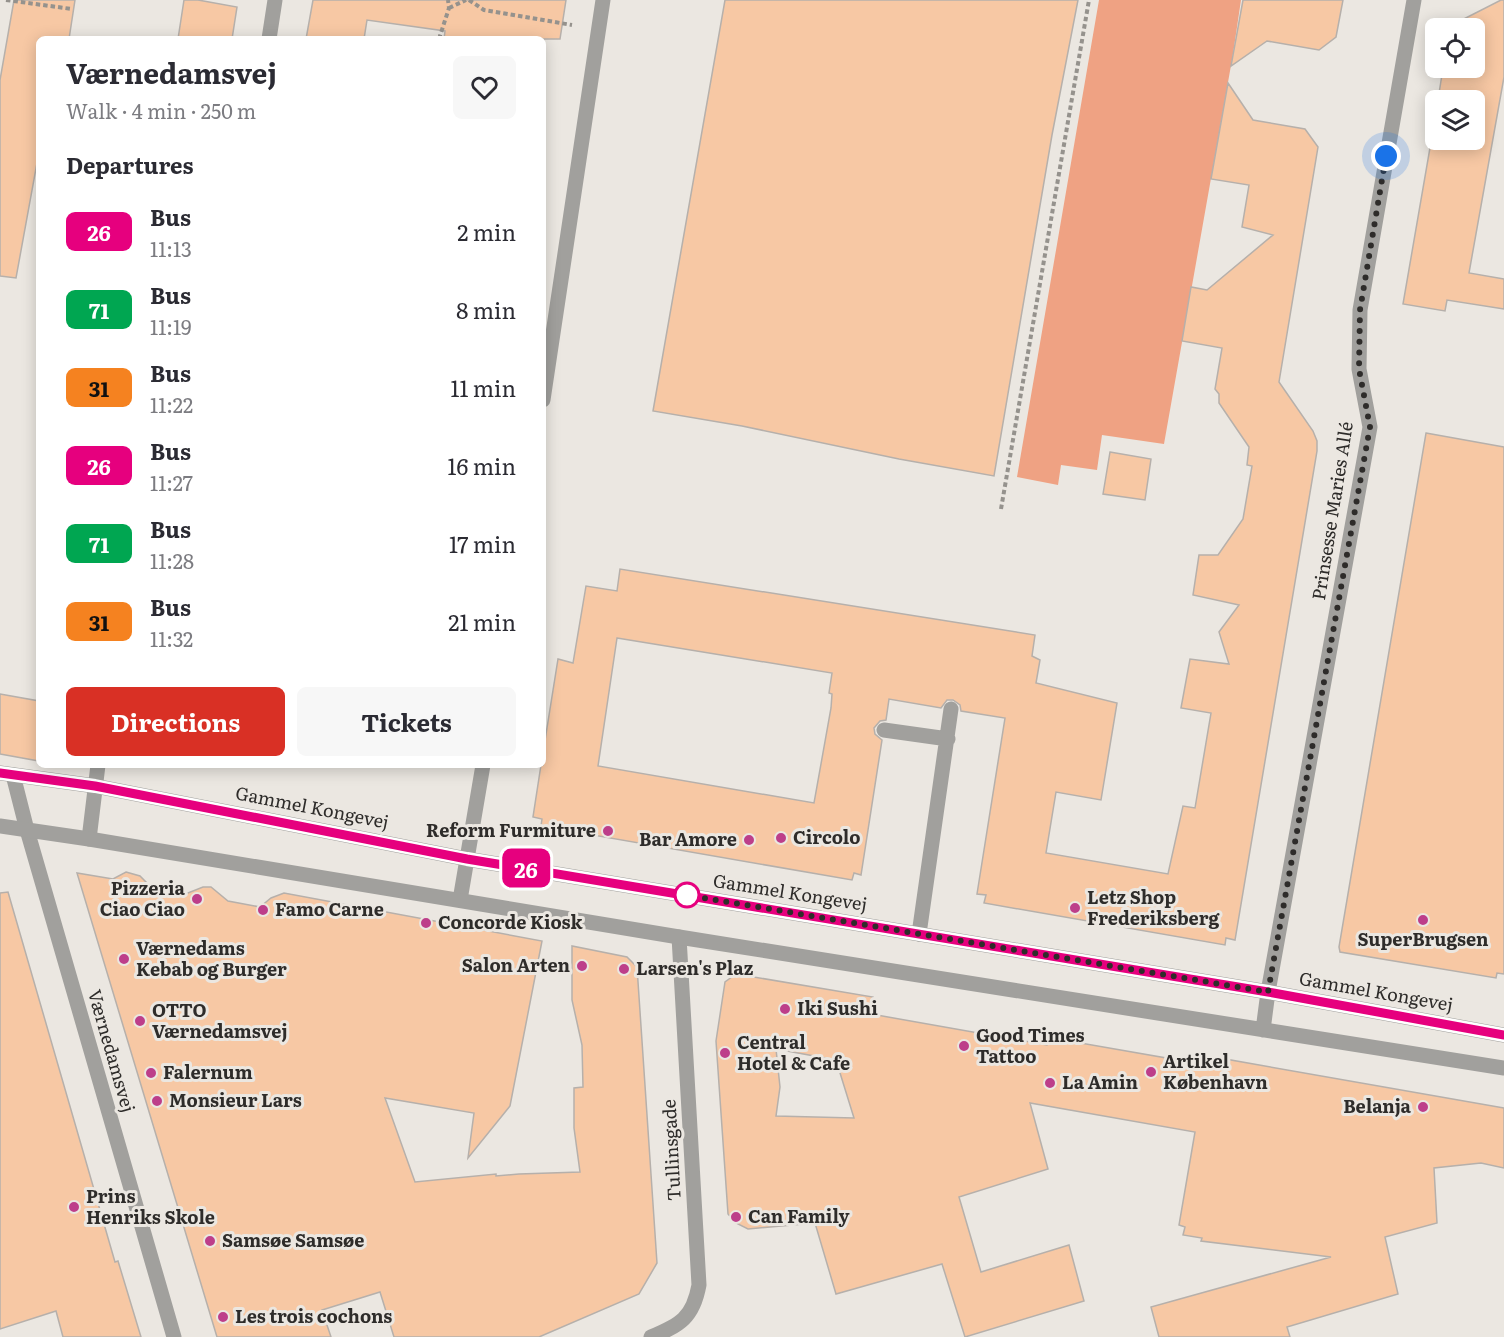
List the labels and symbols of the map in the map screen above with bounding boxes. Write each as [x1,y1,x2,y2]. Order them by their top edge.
your location [1371,141,1401,171]
street label: Prinsesse Maries Allé [1304,420,1359,602]
street label: Gammel Kongevej [233,778,391,835]
place label: Reform Furmiture [426,816,596,843]
place label: Circolo [793,823,860,850]
marker: Reform Furmiture [601,824,615,838]
place label: Bar Amore [639,825,737,852]
marker: Circolo [774,831,788,845]
marker: Bar Amore [742,833,756,847]
line badge: 26 [499,848,553,888]
street label: Gammel Kongevej [711,866,869,917]
place label: Pizzeria Ciao Ciao [100,874,186,922]
unlabelled marker [674,882,700,908]
place label: Letz Shop Frederiksberg [1087,883,1220,931]
marker: Pizzeria Ciao Ciao [190,892,204,906]
place label: Famo Carne [275,895,384,922]
marker: Letz Shop Frederiksberg [1068,901,1082,915]
marker: Famo Carne [256,903,270,917]
place label: Concorde Kiosk [438,908,584,935]
marker: SuperBrugsen [1416,913,1430,927]
marker: Concorde Kiosk [419,916,433,930]
place label: SuperBrugsen [1357,925,1489,952]
place label: Værnedams Kebab og Burger [136,934,287,982]
place label: Salon Arten [462,951,570,978]
marker: Værnedams Kebab og Burger [117,952,131,966]
place label: Larsen's Plaz [636,954,754,981]
marker: Salon Arten [575,959,589,973]
marker: Larsen's Plaz [617,962,631,976]
street label: Gammel Kongevej [1297,964,1455,1017]
street label: Værnedamsvej [82,986,143,1115]
place label: Iki Sushi [797,994,878,1021]
place label: OTTO Værnedamsvej [152,996,288,1044]
marker: Iki Sushi [778,1002,792,1016]
marker: OTTO Værnedamsvej [133,1014,147,1028]
place label: Good Times Tattoo [976,1021,1085,1069]
place label: Central Hotel & Cafe [737,1028,850,1076]
marker: Good Times Tattoo [957,1039,971,1053]
marker: Central Hotel & Cafe [718,1046,732,1060]
place label: Artikel København [1163,1047,1268,1095]
place label: Falernum [163,1058,253,1085]
marker: Artikel København [1144,1065,1158,1079]
marker: Falernum [144,1066,158,1080]
place label: La Amin [1062,1068,1139,1095]
marker: La Amin [1043,1076,1057,1090]
place label: Monsieur Lars [169,1086,302,1113]
place label: Belanja [1343,1092,1412,1119]
marker: Monsieur Lars [150,1094,164,1108]
street label: Tullinsgade [654,1098,687,1202]
marker: Belanja [1416,1100,1430,1114]
place label: Prins Henriks Skole [86,1182,215,1230]
marker: Prins Henriks Skole [67,1200,81,1214]
place label: Can Family [748,1202,849,1229]
marker: Can Family [729,1210,743,1224]
place label: Samsøe Samsøe [222,1226,364,1253]
marker: Samsøe Samsøe [203,1234,217,1248]
place label: Les trois cochons [235,1302,392,1329]
marker: Les trois cochons [216,1310,230,1324]

